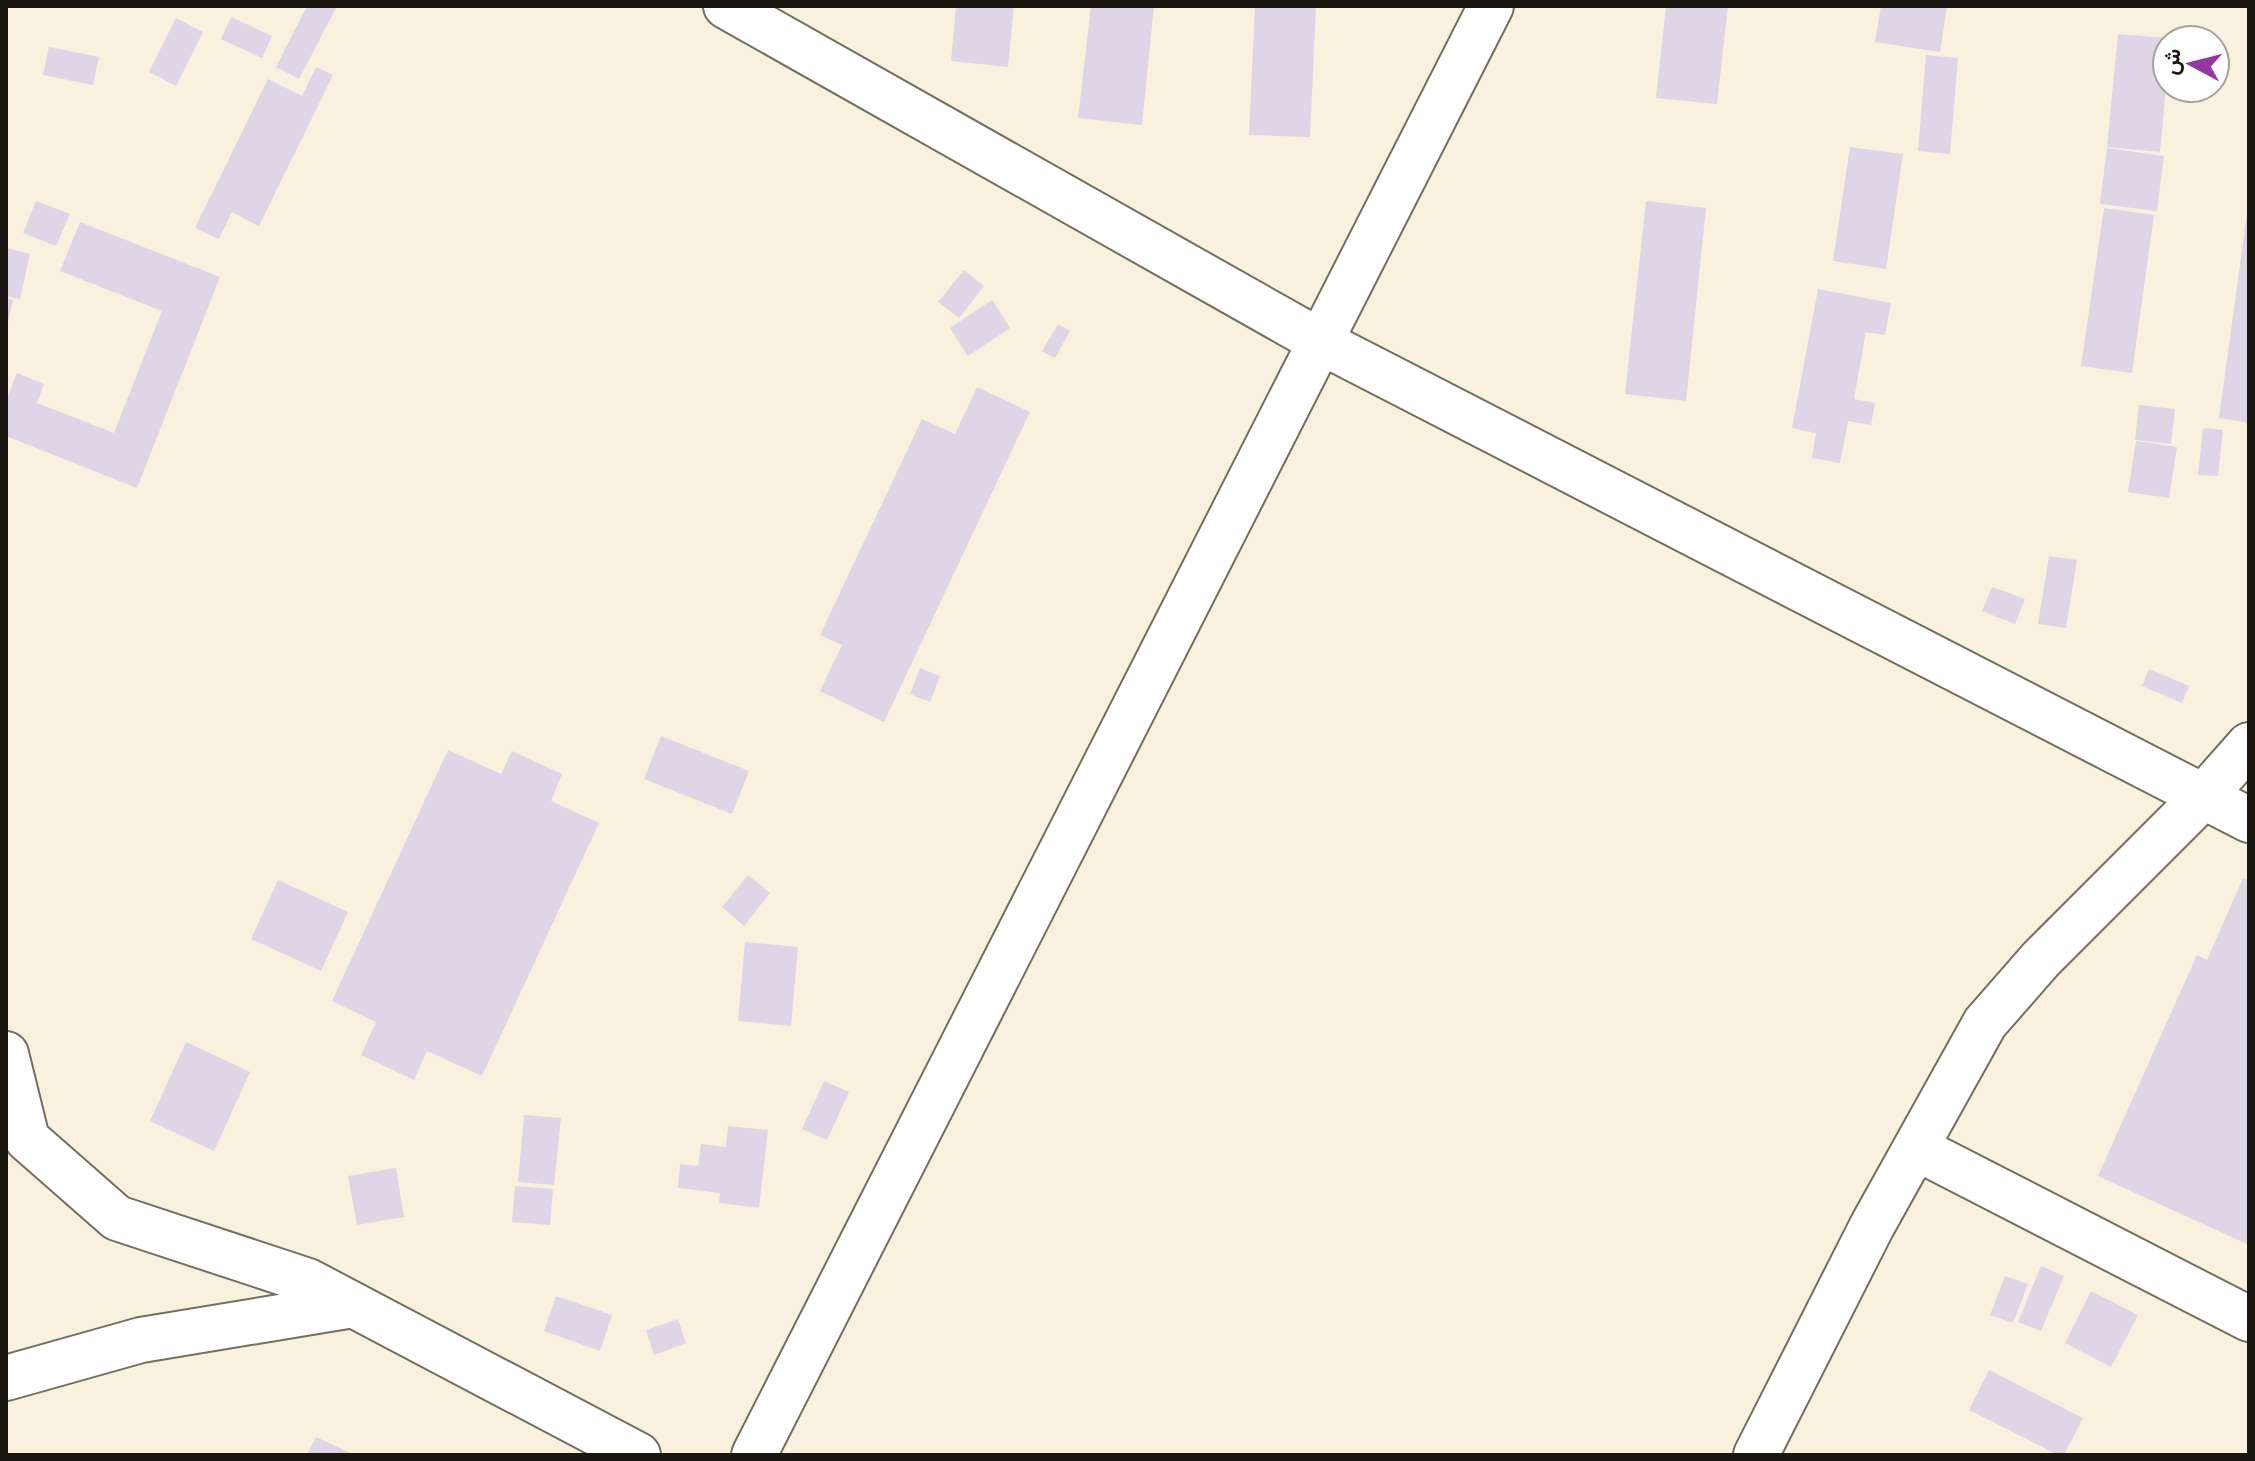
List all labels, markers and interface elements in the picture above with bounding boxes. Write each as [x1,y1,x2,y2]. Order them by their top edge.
north arrow [2151,24,2231,104]
text: ش [2152,46,2188,77]

